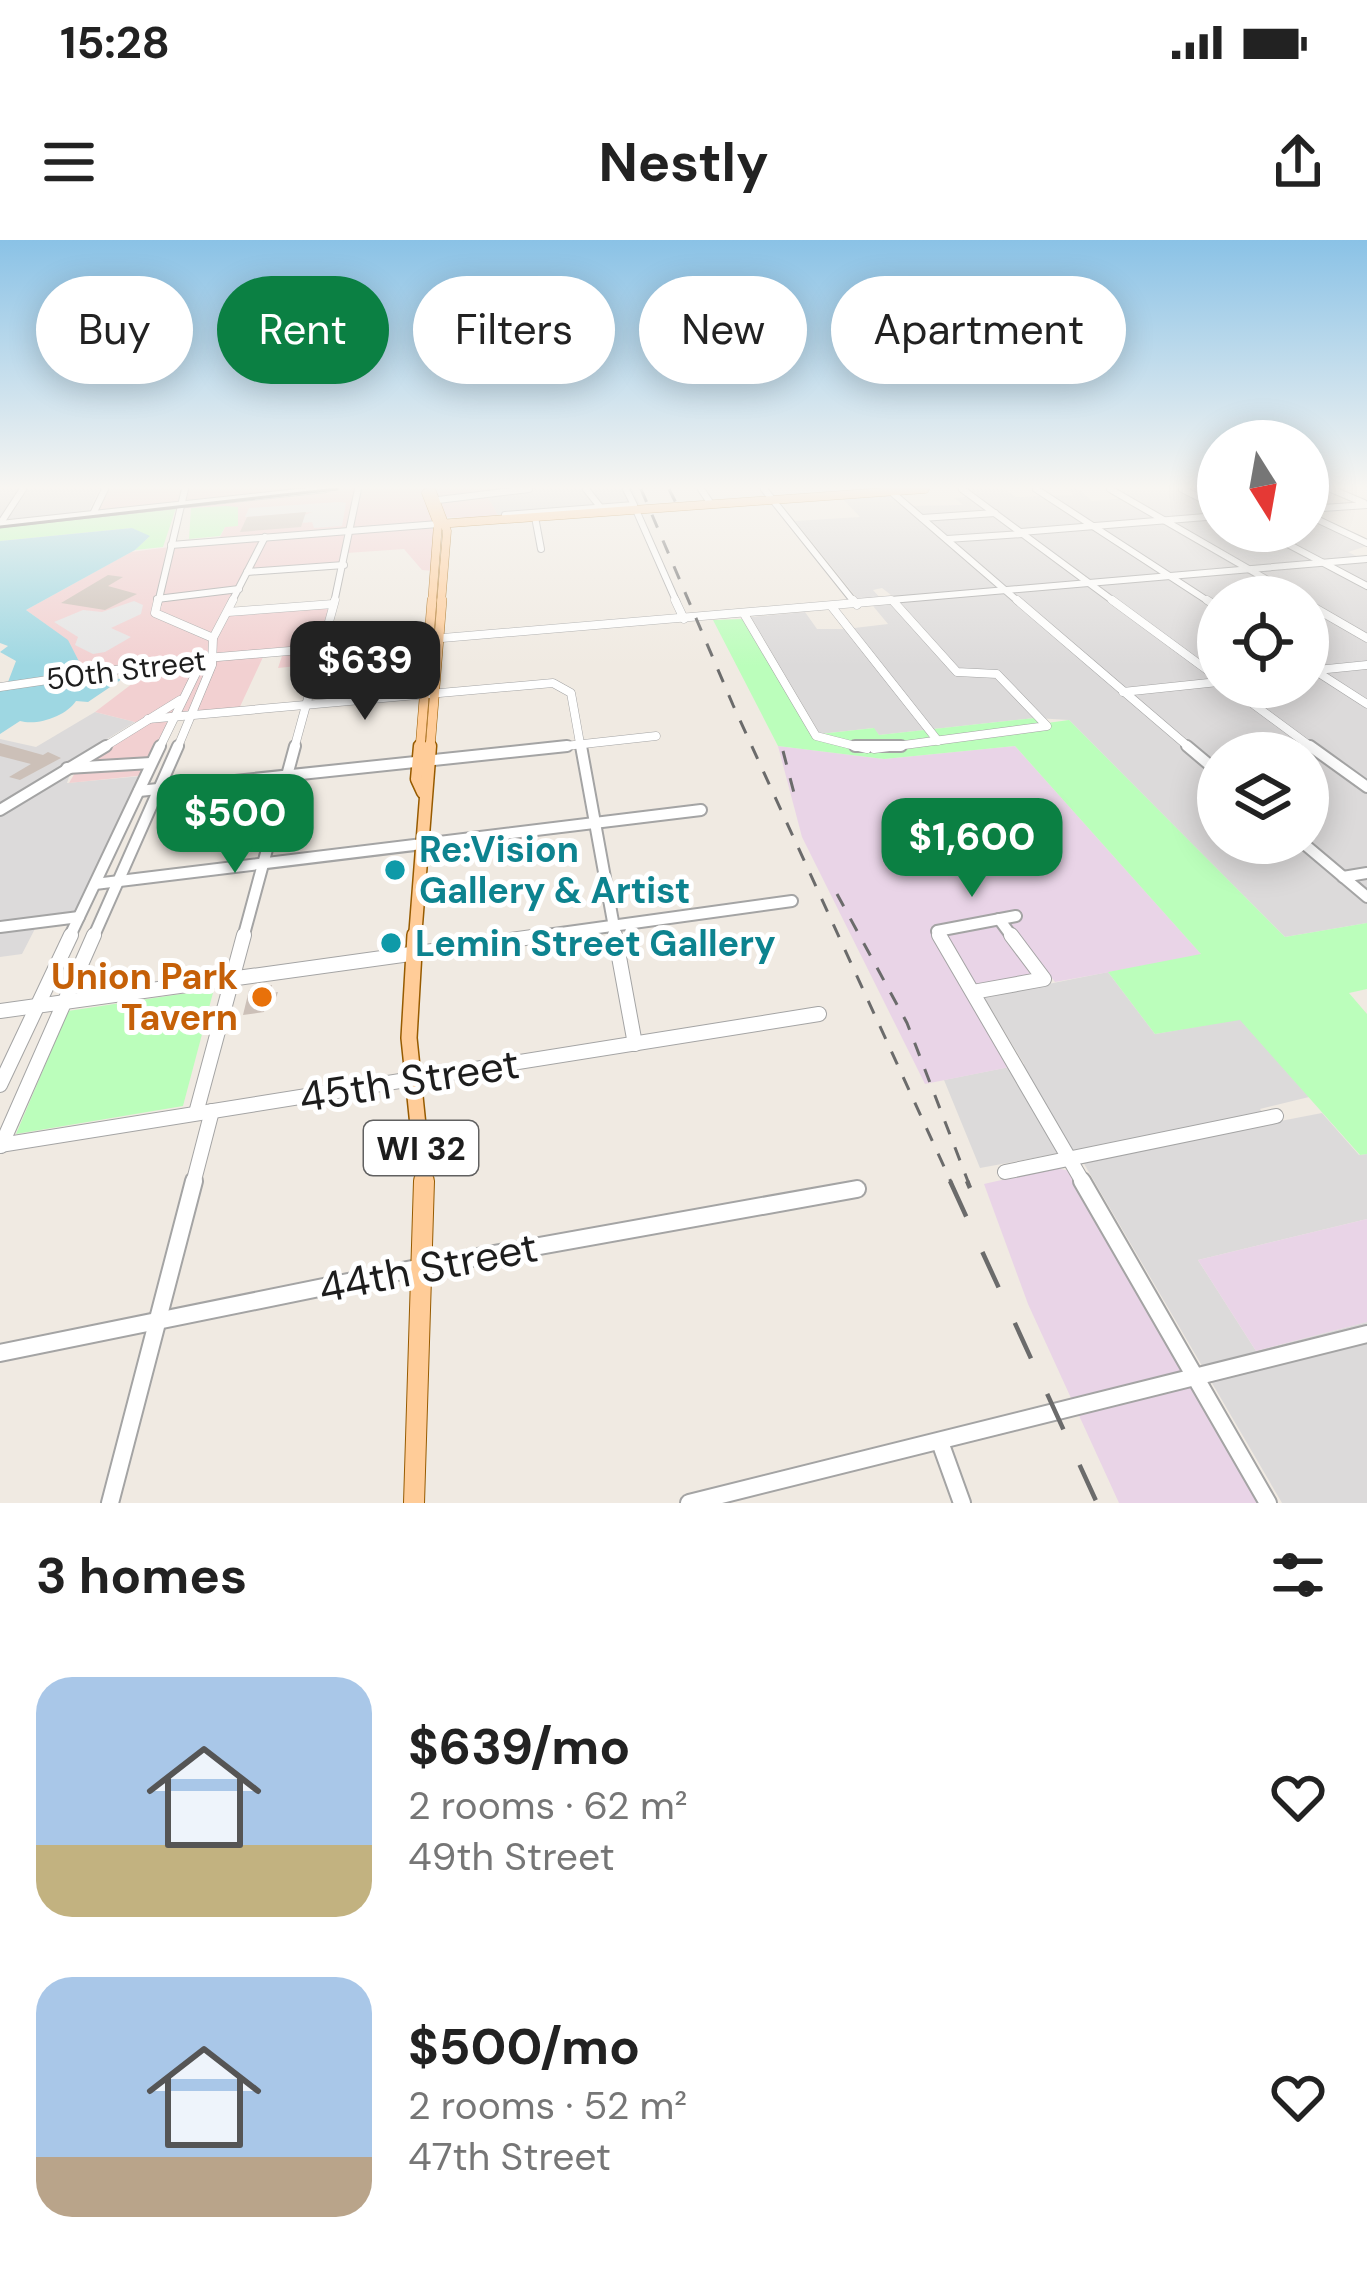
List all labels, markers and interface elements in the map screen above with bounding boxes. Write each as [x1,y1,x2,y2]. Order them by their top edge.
text: 15:28 [60,13,170,72]
text: Nestly [598,127,769,198]
icon: menu [36,129,102,195]
icon: share [1265,129,1331,195]
chip: Buy [36,276,193,384]
chip: Rent [217,276,389,384]
chip: Filters [413,276,615,384]
chip: New [639,276,807,384]
chip: Apartment [831,276,1126,384]
north arrow [1197,420,1329,552]
map controls [1197,420,1329,864]
button: locate [1197,576,1329,708]
pin: $639 [294,621,436,723]
text: $639 [317,634,413,685]
street label: 50th Street [44,640,208,699]
button: layers [1197,732,1329,864]
pin: $500 [164,774,306,876]
text: $500 [184,787,286,838]
pin: $1,600 [874,798,1070,900]
text: $1,600 [909,811,1035,862]
place label: Re:Vision Gallery & Artist [419,826,690,914]
marker: Re:Vision Gallery & Artist [382,857,408,883]
place label: Lemin Street Gallery [415,920,776,967]
marker: Lemin Street Gallery [378,930,404,956]
place label: Union Park Tavern [51,953,238,1041]
marker: Union Park Tavern [249,984,275,1010]
street label: 45th Street [295,1036,523,1125]
road number: WI 32 [364,1121,478,1175]
street label: 44th Street [314,1219,542,1316]
text: 3 homes [36,1542,247,1609]
icon: filters [1265,1542,1331,1608]
text: $639/mo [408,1713,630,1780]
icon: home [132,1725,276,1869]
icon: heart [1265,1764,1331,1830]
text: 2 rooms · 62 m² [408,1780,688,1831]
text: 49th Street [408,1831,615,1882]
text: $500/mo [408,2013,640,2080]
icon: home [132,2025,276,2169]
icon: heart [1265,2064,1331,2130]
text: 2 rooms · 52 m² [408,2080,687,2131]
text: 47th Street [408,2131,611,2182]

